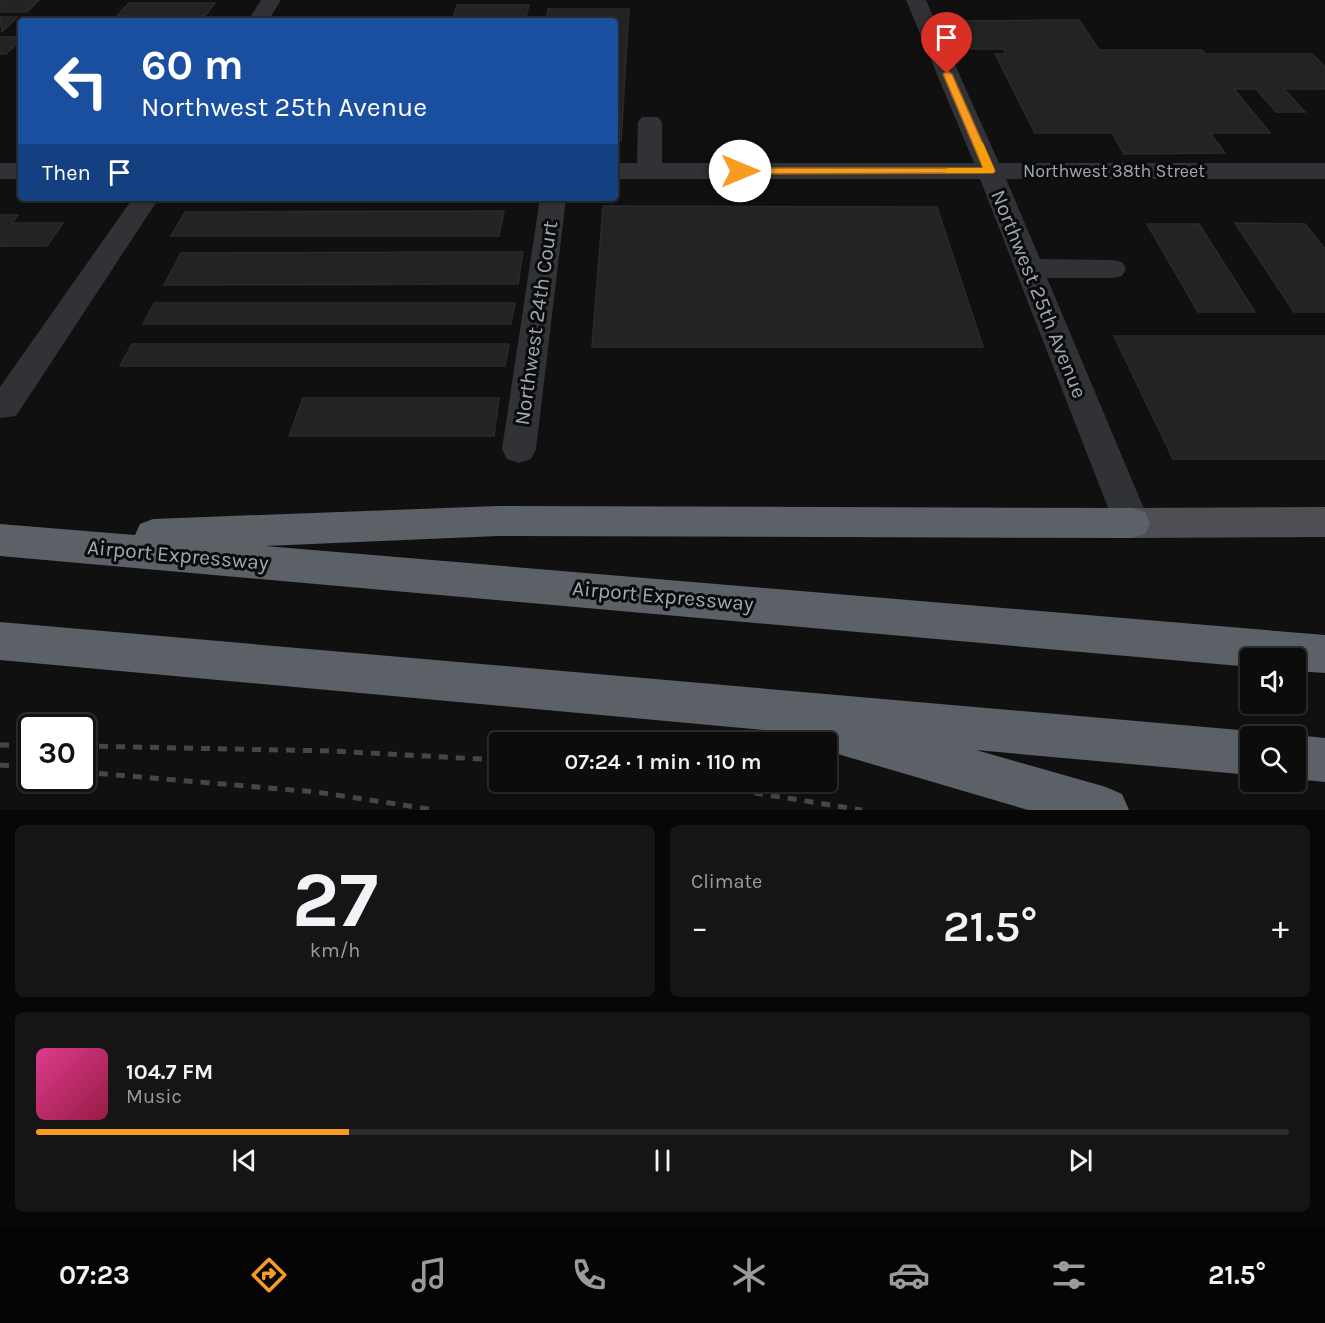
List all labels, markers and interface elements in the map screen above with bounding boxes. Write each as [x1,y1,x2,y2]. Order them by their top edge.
pin [921,12,972,74]
icon: arrive [930,21,963,54]
text: 60 m [141,40,244,90]
icon: left [42,42,120,120]
text: Northwest 25th Avenue [141,91,427,123]
position arrow [708,139,772,203]
icon: arrive [103,156,136,189]
text: Then [42,160,91,186]
street label: Northwest 38th Street [1023,160,1205,182]
street label: Northwest 25th Avenue [986,186,1092,402]
street label: Northwest 24th Court [510,219,562,427]
street label: Airport Expressway [86,535,270,575]
street label: Airport Expressway [571,576,755,616]
map controls [1240,648,1306,792]
button: sound [1240,648,1306,714]
speed limit sign: 30 [18,714,96,792]
button: search [1240,726,1306,792]
text: 07:24 · 1 min · 110 m [564,749,762,775]
text: 27 [292,854,378,946]
text: Climate [691,870,762,893]
text: 21.5° [943,900,1037,952]
text: − [691,908,708,946]
text: + [1272,908,1289,946]
text: km/h [310,939,360,962]
text: 104.7 FM [126,1059,213,1085]
text: Music [126,1085,182,1108]
icon: previous [228,1144,261,1177]
icon: pause [646,1144,679,1177]
icon: next [1064,1144,1097,1177]
icon: directions [248,1254,290,1296]
icon: music [408,1254,450,1296]
icon: phone [568,1254,610,1296]
icon: climate [728,1254,770,1296]
icon: car [888,1254,930,1296]
icon: filters [1048,1254,1090,1296]
text: 07:23 [59,1259,130,1291]
text: 21.5° [1208,1259,1266,1291]

